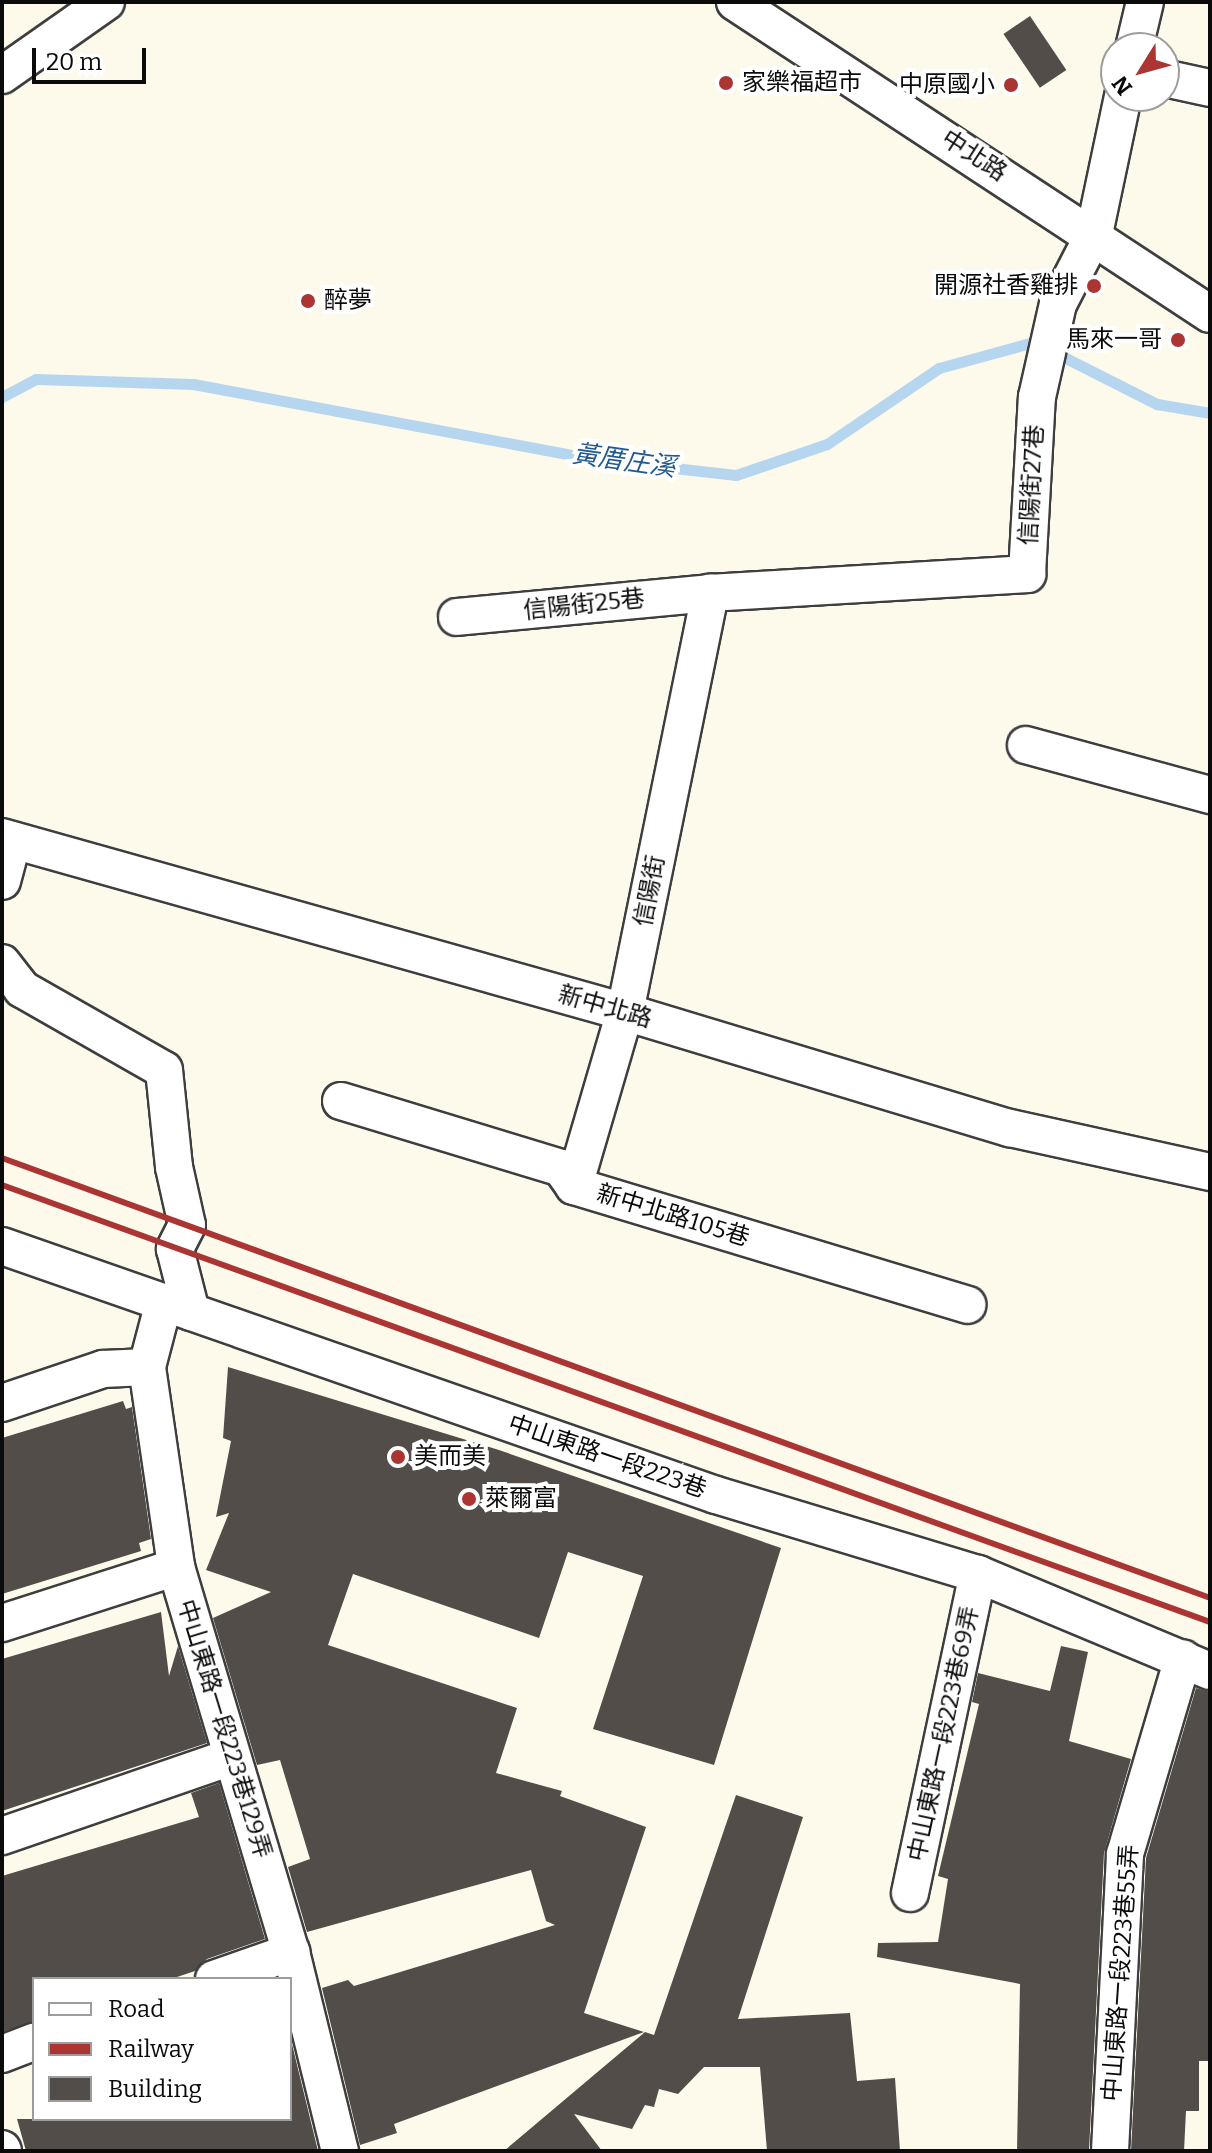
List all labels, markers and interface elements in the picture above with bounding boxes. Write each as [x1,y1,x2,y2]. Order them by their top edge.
scale bar [36,32,150,82]
north arrow [1100,32,1180,112]
text: 20 m [46,48,102,76]
place label: 家樂福超市 [742,69,862,97]
place label: 中原國小 [899,71,995,99]
text: N [1106,71,1138,100]
marker: 家樂福超市 [717,74,735,92]
marker: 中原國小 [1002,76,1020,94]
street label: 中北路 [936,124,1012,188]
place label: 開源社香雞排 [934,272,1078,300]
marker: 開源社香雞排 [1085,277,1103,295]
place label: 醉夢 [324,287,372,315]
marker: 醉夢 [299,292,317,310]
place label: 馬來一哥 [1066,326,1162,354]
marker: 馬來一哥 [1169,331,1187,349]
street label: 信陽街27巷 [1014,424,1050,546]
water label: 黃厝庄溪 [570,438,678,484]
street label: 信陽街25巷 [522,584,646,626]
street label: 信陽街 [629,853,671,929]
street label: 新中北路 [555,980,655,1034]
street label: 新中北路105巷 [593,1179,753,1253]
street label: 中山東路一段223巷 [504,1410,710,1504]
place label: 美而美 [414,1443,486,1471]
marker: 美而美 [389,1448,407,1466]
place label: 萊爾富 [485,1485,557,1513]
marker: 萊爾富 [460,1490,478,1508]
street label: 中山東路一段223巷129弄 [171,1596,277,1862]
street label: 中山東路一段223巷69弄 [903,1604,985,1864]
street label: 中山東路一段223巷55弄 [1098,1844,1144,2102]
legend [32,1977,292,2121]
text: Road [108,1995,164,2023]
text: Railway [108,2035,194,2063]
text: Building [108,2075,202,2103]

